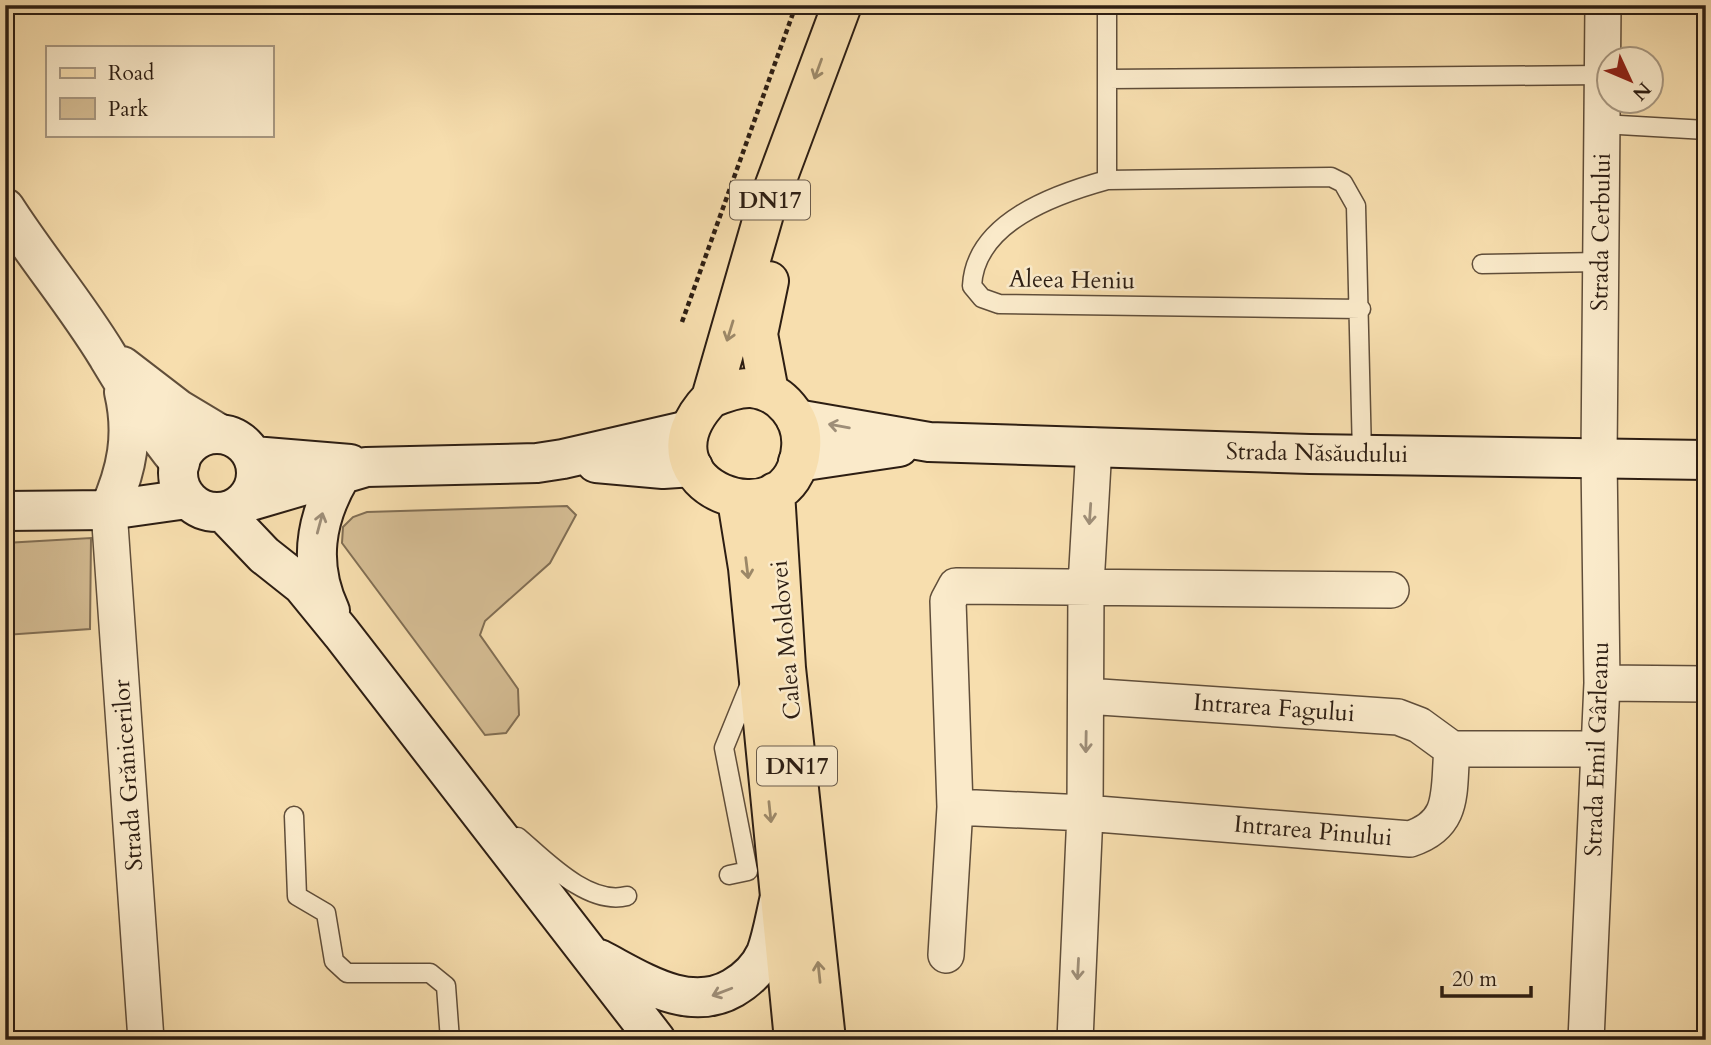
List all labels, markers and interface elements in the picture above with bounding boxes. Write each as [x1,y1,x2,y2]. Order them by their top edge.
legend [46,46,273,136]
north arrow [1596,46,1666,116]
one-way arrow [811,58,824,80]
text: Road [108,59,154,88]
text: N [1626,76,1657,106]
text: Park [108,95,149,124]
street label: Strada Cerbului [1583,152,1619,311]
road number: DN17 [730,181,810,220]
street label: Aleea Heniu [1009,262,1135,298]
one-way arrow [722,320,735,342]
one-way arrow [828,419,851,432]
street label: Strada Năsăudului [1226,435,1409,471]
one-way arrow [1083,503,1096,525]
one-way arrow [314,512,327,535]
one-way arrow [741,556,754,578]
street label: Calea Moldovei [763,559,809,721]
street label: Strada Emil Gârleanu [1577,641,1617,857]
street label: Strada Grănicerilor [105,678,151,872]
street label: Intrarea Fagului [1192,686,1356,730]
one-way arrow [1079,730,1093,753]
road number: DN17 [757,746,837,786]
one-way arrow [764,800,777,823]
street label: Intrarea Pinului [1232,808,1394,854]
scale bar [1442,954,1531,998]
one-way arrow [1071,957,1084,980]
one-way arrow [812,961,825,984]
text: 20 m [1452,965,1497,994]
one-way arrow [711,987,733,1000]

